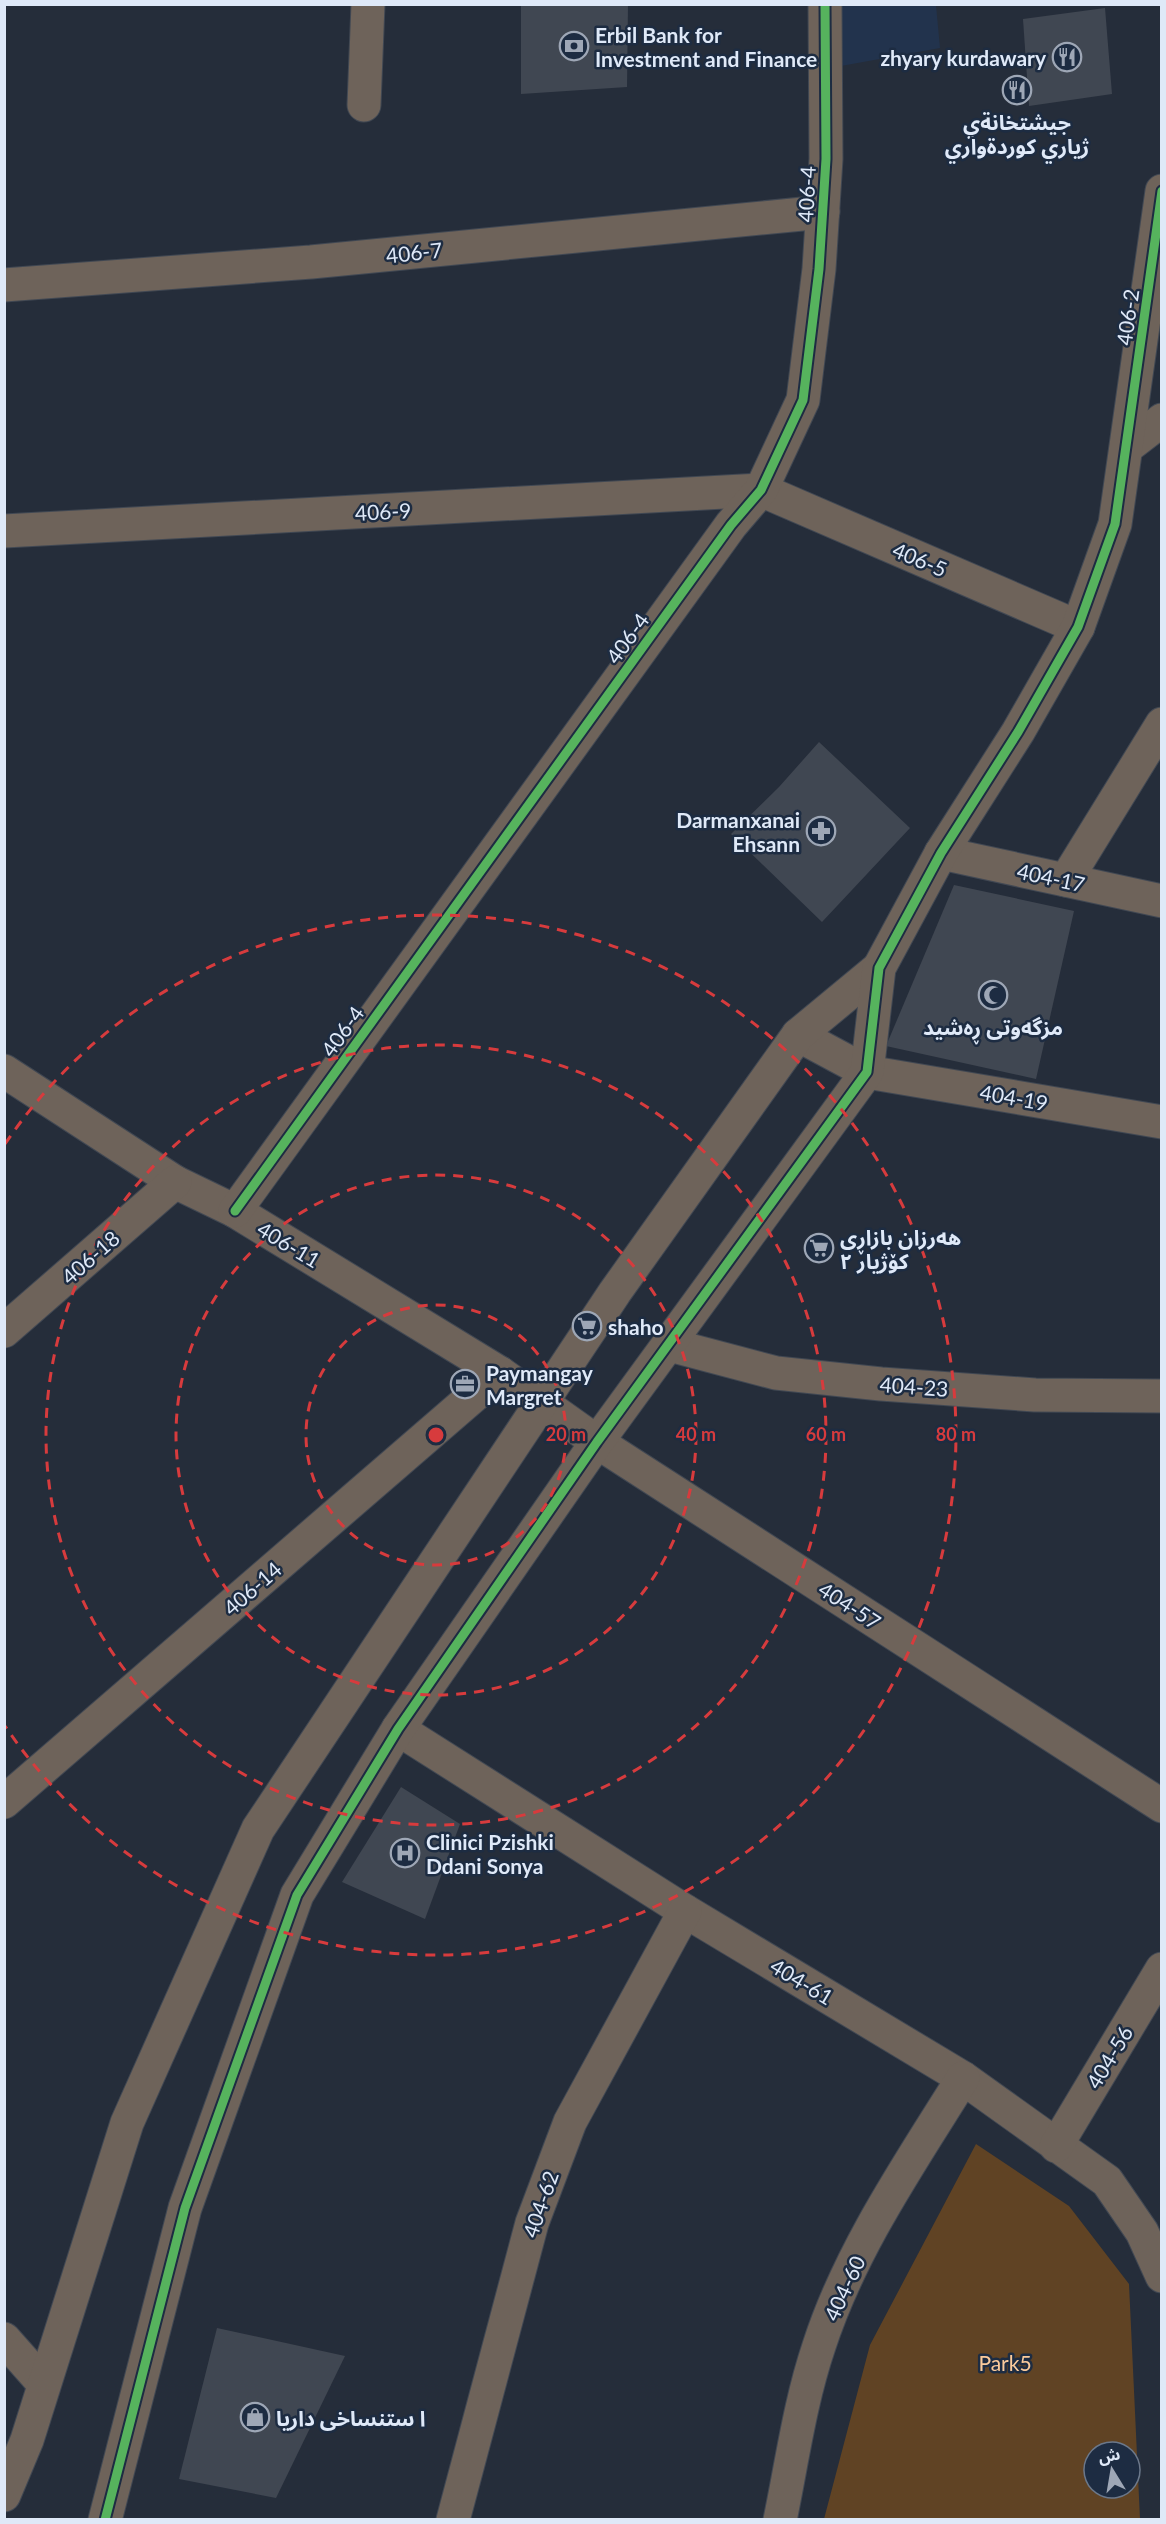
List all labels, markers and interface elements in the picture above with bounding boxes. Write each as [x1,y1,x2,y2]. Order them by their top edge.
place label: Erbil Bank for Investment and Finance [595,22,817,71]
bank icon: Erbil Bank for Investment and Finance [558,30,590,62]
restaurant icon: zhyary kurdawary [1051,41,1083,73]
place label: zhyary kurdawary [880,45,1047,70]
restaurant icon: جيشتخانةي ژياري كوردةواري [1001,74,1033,106]
place label: جيشتخانةي ژياري كوردةواري [945,109,1090,163]
street label: 406-4 [792,165,820,223]
street label: 406-7 [385,237,443,267]
street label: 406-2 [1111,287,1143,347]
street label: 406-9 [354,497,412,525]
street label: 406-5 [889,536,951,582]
street label: 406-4 [600,608,654,668]
place label: Darmanxanai Ehsann [676,807,800,856]
pharmacy icon: Darmanxanai Ehsann [805,815,837,847]
street label: 404-17 [1015,858,1087,896]
mosque icon: مزگەوتی ڕەشید [977,979,1009,1011]
street label: 406-4 [315,1001,369,1061]
place label: مزگەوتی ڕەشید [923,1014,1063,1045]
street label: 404-19 [978,1079,1050,1115]
street label: 406-11 [253,1216,325,1272]
place label: هەرزان بازاڕی کۆژیار ٢ [840,1224,961,1274]
street label: 406-18 [56,1225,124,1289]
supermarket icon: هەرزان بازاڕی کۆژیار ٢ [803,1232,835,1264]
supermarket icon: shaho [571,1310,603,1342]
place label: shaho [608,1314,664,1339]
place label: Paymangay Margret [486,1360,594,1409]
office icon: Paymangay Margret [449,1368,481,1400]
street label: 404-23 [879,1371,949,1401]
text: 20 m [546,1423,586,1445]
text: 40 m [676,1423,716,1445]
text: 60 m [806,1423,846,1445]
text: 80 m [936,1423,976,1445]
centre of rings [426,1425,446,1445]
street label: 406-14 [218,1556,286,1620]
street label: 404-57 [814,1576,886,1634]
place label: Clinici Pzishki Ddani Sonya [426,1829,554,1878]
hospital icon: Clinici Pzishki Ddani Sonya [389,1837,421,1869]
street label: 404-61 [766,1953,838,2009]
street label: 404-56 [1081,2021,1137,2093]
street label: 404-62 [517,2167,563,2241]
street label: 404-60 [818,2252,870,2324]
park label: Park5 [978,2350,1032,2375]
shop icon: ا ستنساخی داریا [239,2401,271,2433]
place label: ا ستنساخی داریا [276,2405,425,2431]
north arrow [1082,2440,1142,2500]
text: ش [1096,2443,1122,2467]

